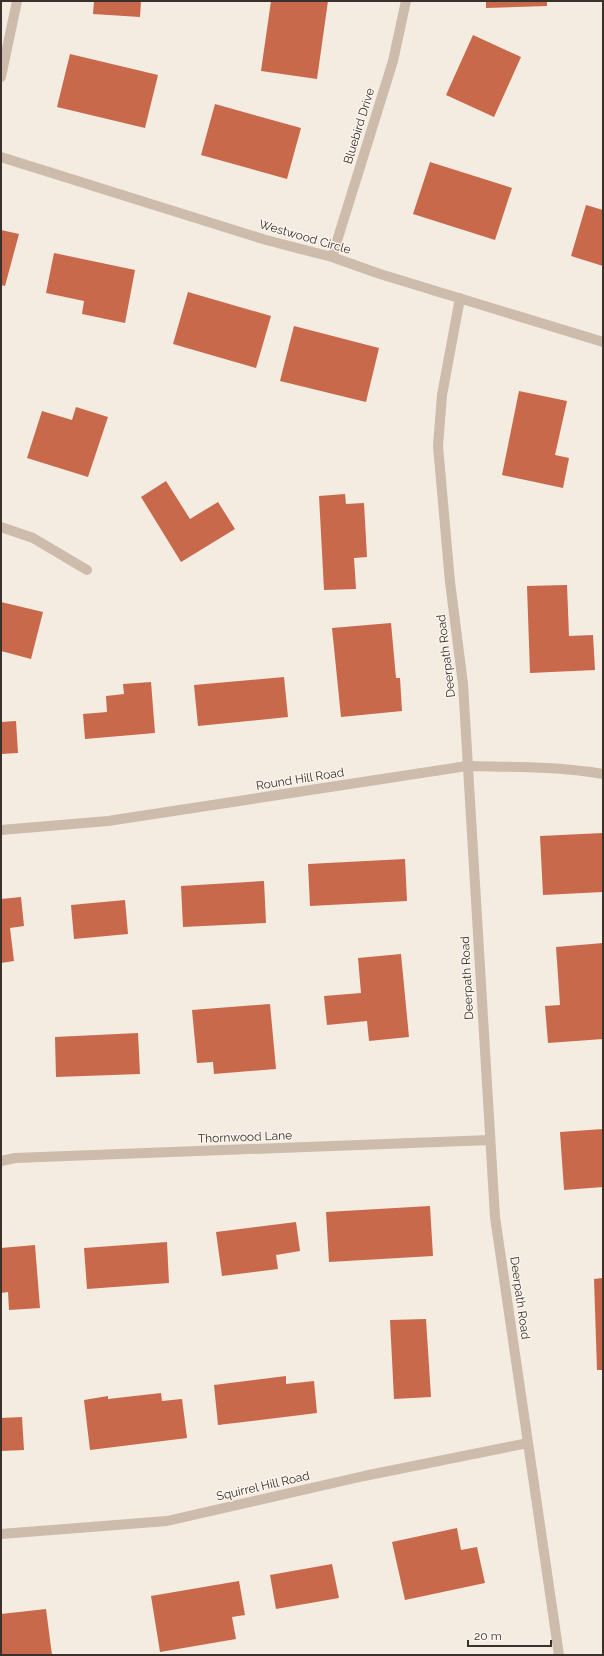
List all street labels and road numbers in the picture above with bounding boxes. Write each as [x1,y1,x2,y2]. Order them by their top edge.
street label: Bluebird Drive [341,86,377,166]
street label: Westwood Circle [258,217,352,257]
street label: Deerpath Road [434,614,458,698]
street label: Round Hill Road [255,765,345,793]
street label: Deerpath Road [458,936,476,1020]
street label: Thornwood Lane [198,1128,292,1146]
street label: Deerpath Road [507,1256,533,1340]
street label: Squirrel Hill Road [215,1468,311,1504]

